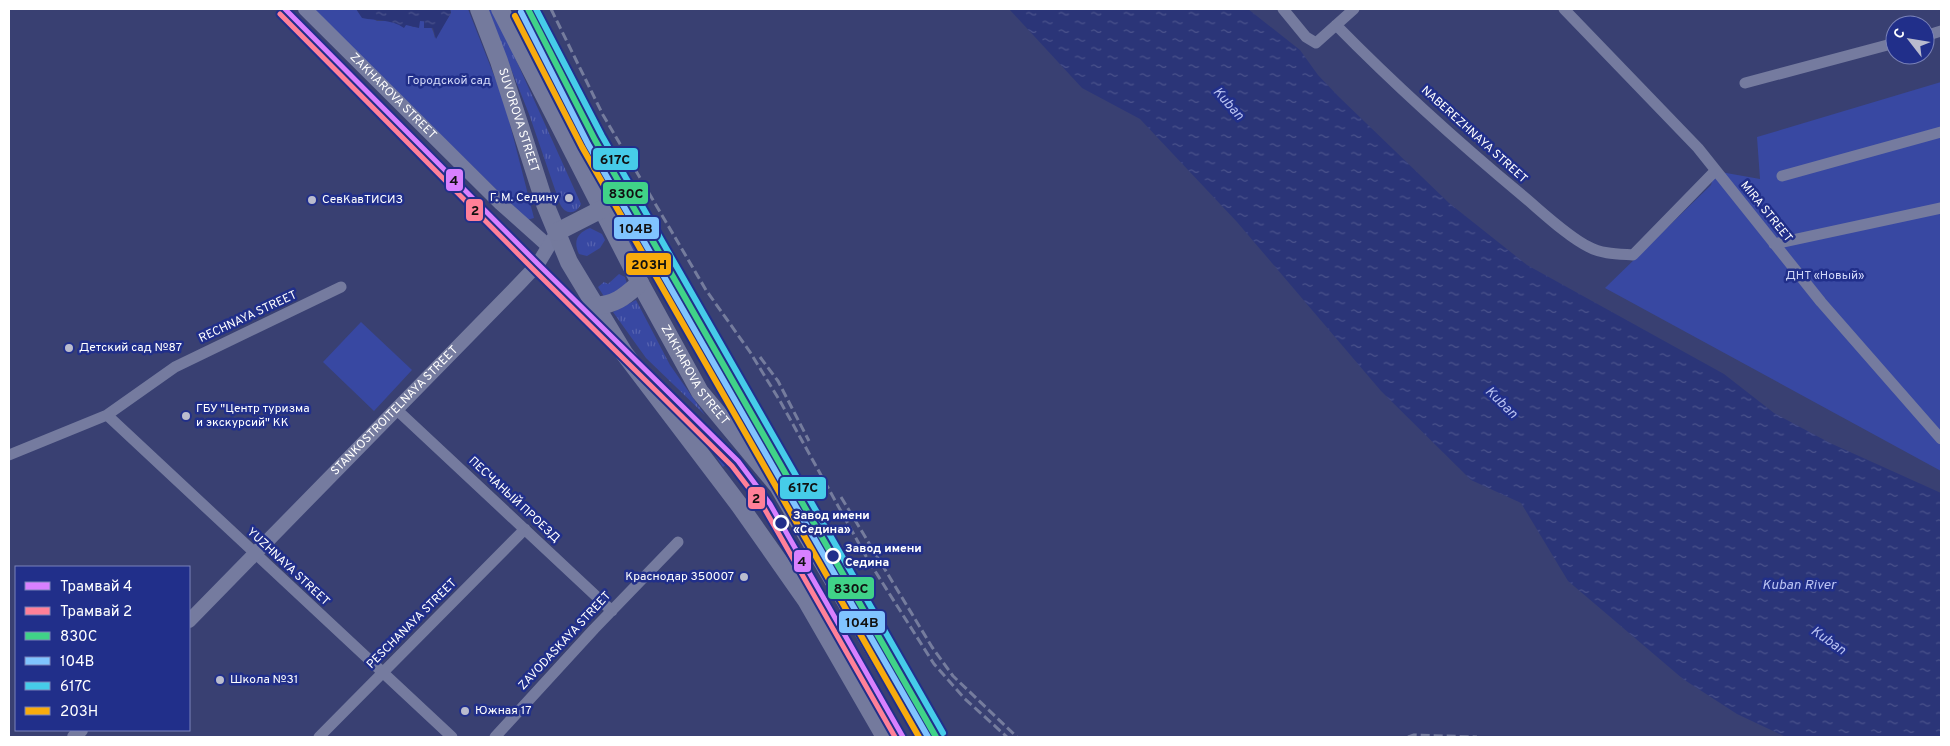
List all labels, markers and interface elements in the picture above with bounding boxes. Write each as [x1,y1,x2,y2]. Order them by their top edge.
north arrow [1885,15,1935,65]
text: С [1891,26,1910,42]
street label: ZAKHAROVA STREET [346,50,440,143]
street label: SUVOROVA STREET [494,66,542,174]
park label: Городской сад [407,73,491,89]
street label: NABEREZHNAYA STREET [1417,83,1531,187]
water label: Kuban [1209,84,1248,124]
line badge: 617C [592,147,639,171]
text: 617C [600,152,630,169]
line badge: 4 [445,168,464,192]
text: 4 [450,173,459,190]
street label: MIRA STREET [1736,178,1796,246]
line badge: 830С [602,181,649,205]
text: 830С [608,186,644,203]
place label: Г. М. Седину [490,190,559,206]
place label: СевКавТИСИЗ [322,192,403,208]
marker: Г. М. Седину [563,192,575,204]
marker: СевКавТИСИЗ [306,194,318,206]
line badge: 2 [465,198,484,222]
text: 2 [471,203,479,220]
line badge: 104В [613,216,660,240]
text: 104В [619,221,653,238]
line badge: 203Н [625,252,672,276]
text: 203Н [631,257,667,274]
park label: ДНТ «Новый» [1785,268,1865,284]
street label: RECHNAYA STREET [196,287,300,347]
street label: ZAKHAROVA STREET [657,322,732,429]
place label: Детский сад №87 [79,340,182,356]
marker: Детский сад №87 [63,342,75,354]
street label: STANKOSTROITELNAYA STREET [328,343,462,479]
water label: Kuban [1481,383,1521,423]
place label: ГБУ "Центр туризма и экскурсий" КК [196,401,310,431]
marker: ГБУ "Центр туризма и экскурсий" КК [180,410,192,422]
street label: ПЕСЧАНЫЙ ПРОЕЗД [465,453,563,547]
line badge: 617C [779,476,827,500]
text: 617C [788,480,818,497]
line badge: 2 [747,486,766,510]
text: 2 [752,491,760,508]
place label: Завод имени «Седина» [793,508,870,538]
marker: Завод имени «Седина» [773,515,789,531]
street label: YUZHNAYA STREET [243,524,333,610]
place label: Завод имени Седина [845,541,922,571]
marker: Завод имени Седина [825,548,841,564]
line badge: 4 [793,549,812,573]
text: 4 [798,554,807,571]
legend [15,566,190,731]
place label: Краснодар 350007 [625,569,734,585]
marker: Краснодар 350007 [738,571,750,583]
street label: PESCHANAYA STREET [364,576,460,672]
line badge: 830С [827,576,875,600]
water label: Kuban River [1762,577,1838,594]
text: Трамвай 4 [60,578,132,597]
text: 830С [833,581,869,598]
street label: ZAVODASKAYA STREET [515,588,615,694]
text: Трамвай 2 [60,603,132,622]
line badge: 104В [838,610,886,634]
text: 104В [845,615,879,632]
water label: Kuban [1807,623,1849,659]
text: 830С [60,628,97,647]
text: 104В [60,653,94,672]
place label: Школа №31 [230,672,298,688]
marker: Школа №31 [214,674,226,686]
text: 617C [60,678,91,697]
text: 203Н [60,703,98,722]
place label: Южная 17 [475,703,531,719]
marker: Южная 17 [459,705,471,717]

